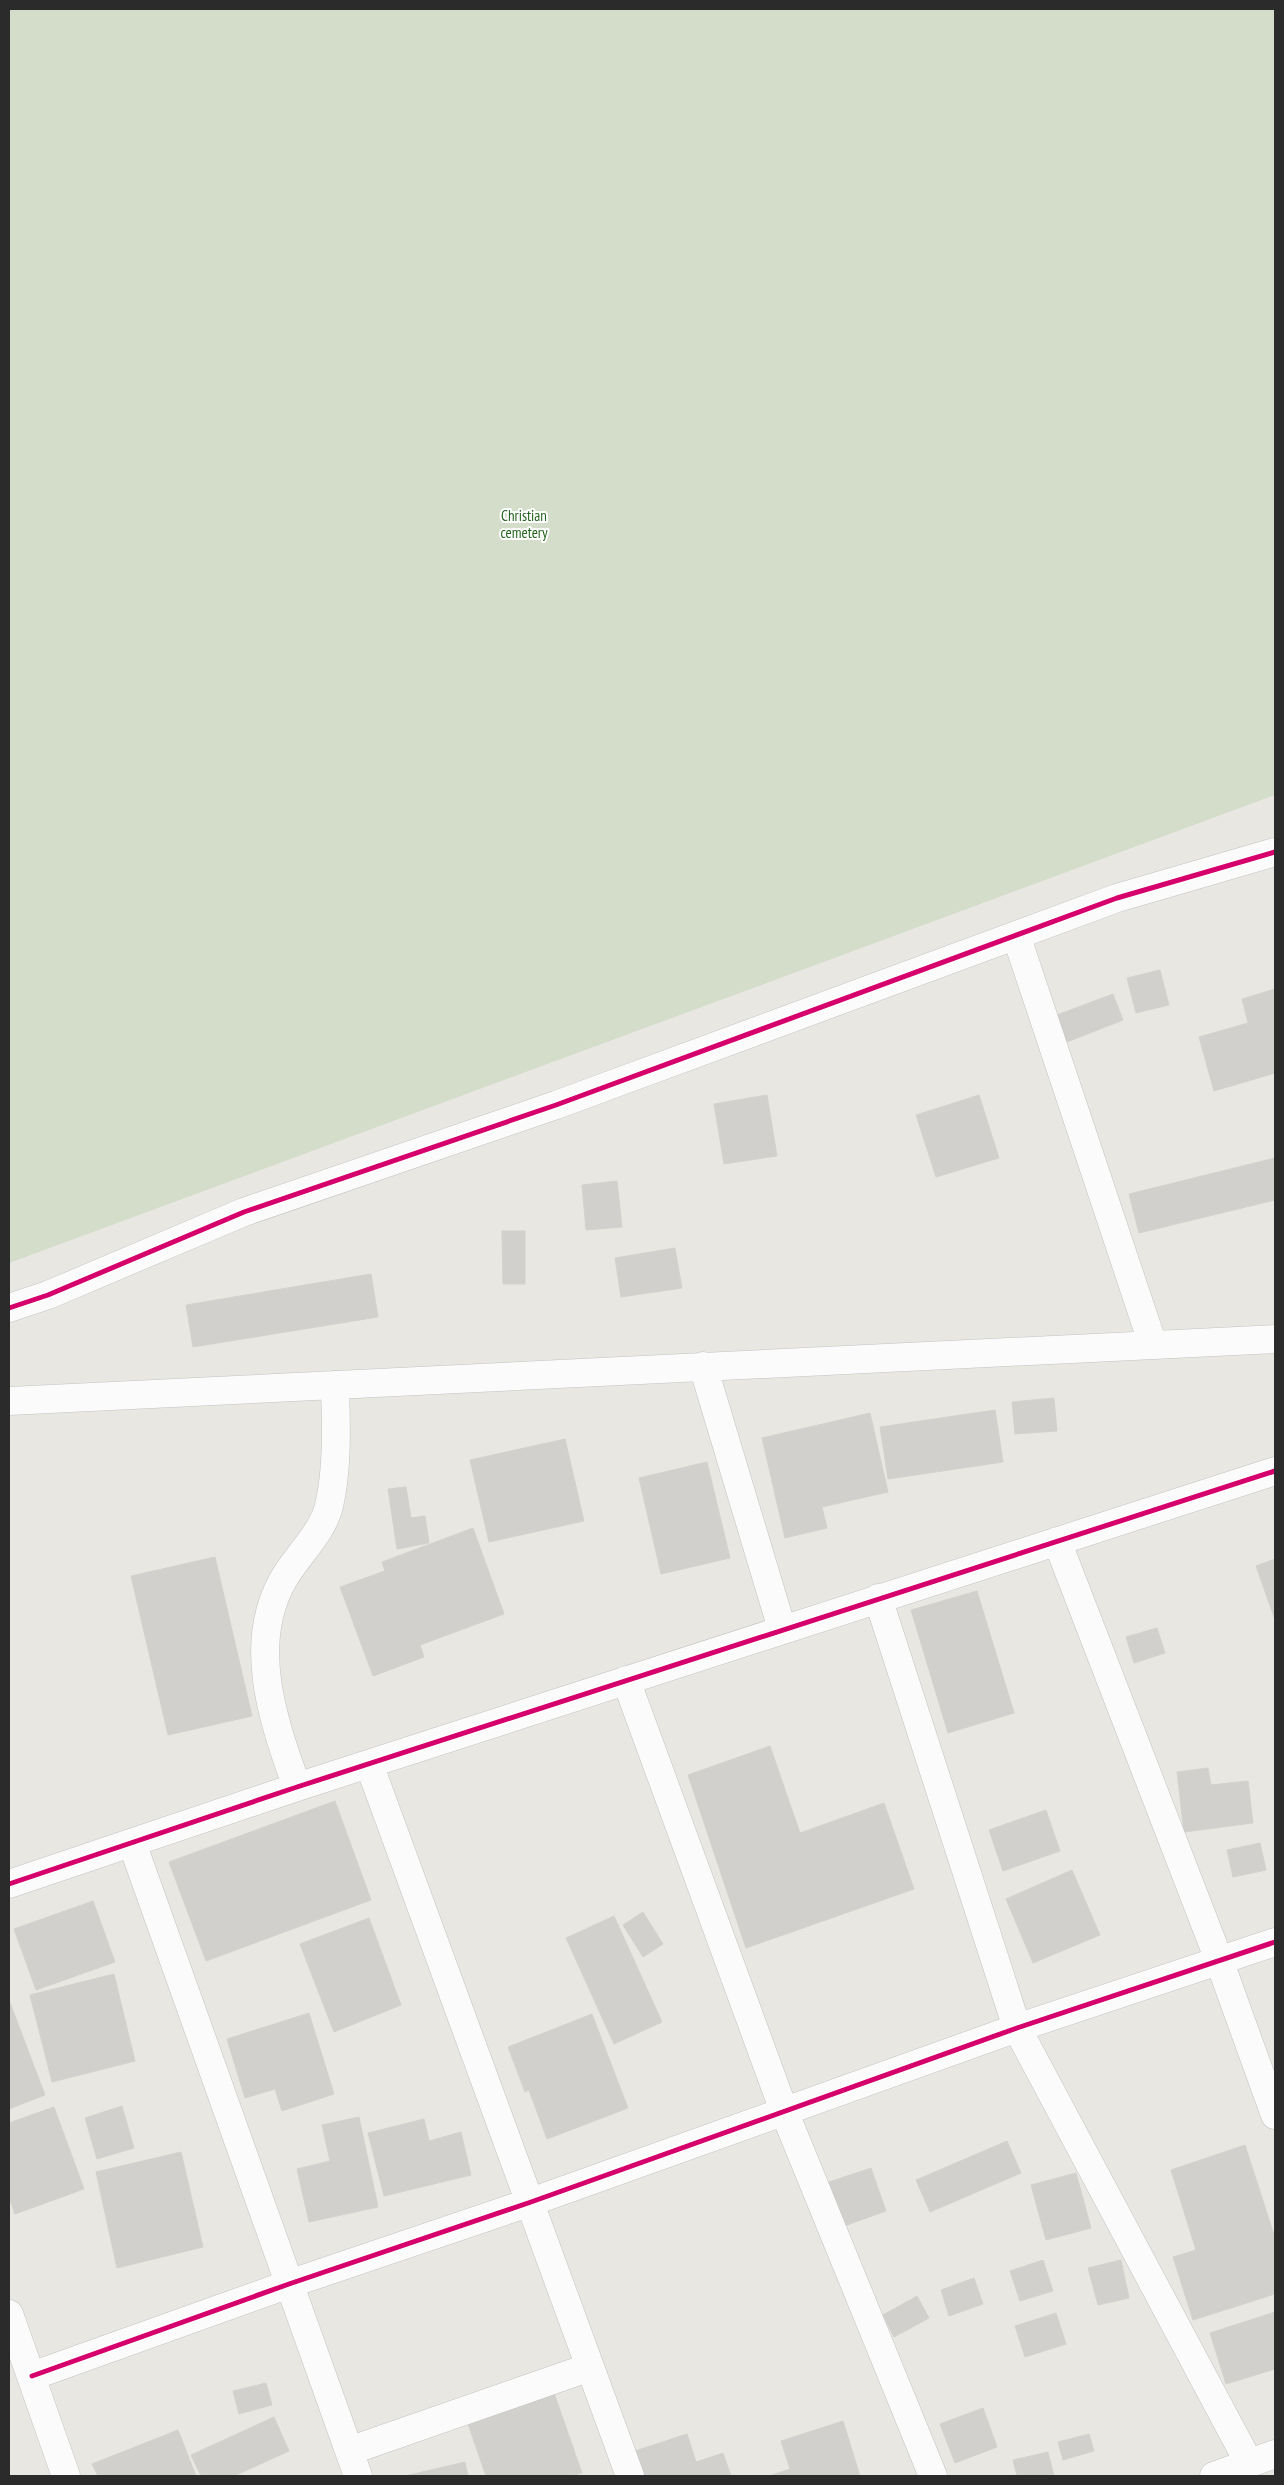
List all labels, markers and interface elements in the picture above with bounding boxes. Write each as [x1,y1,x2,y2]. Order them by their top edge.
park label: Christian cemetery [500,506,548,542]

